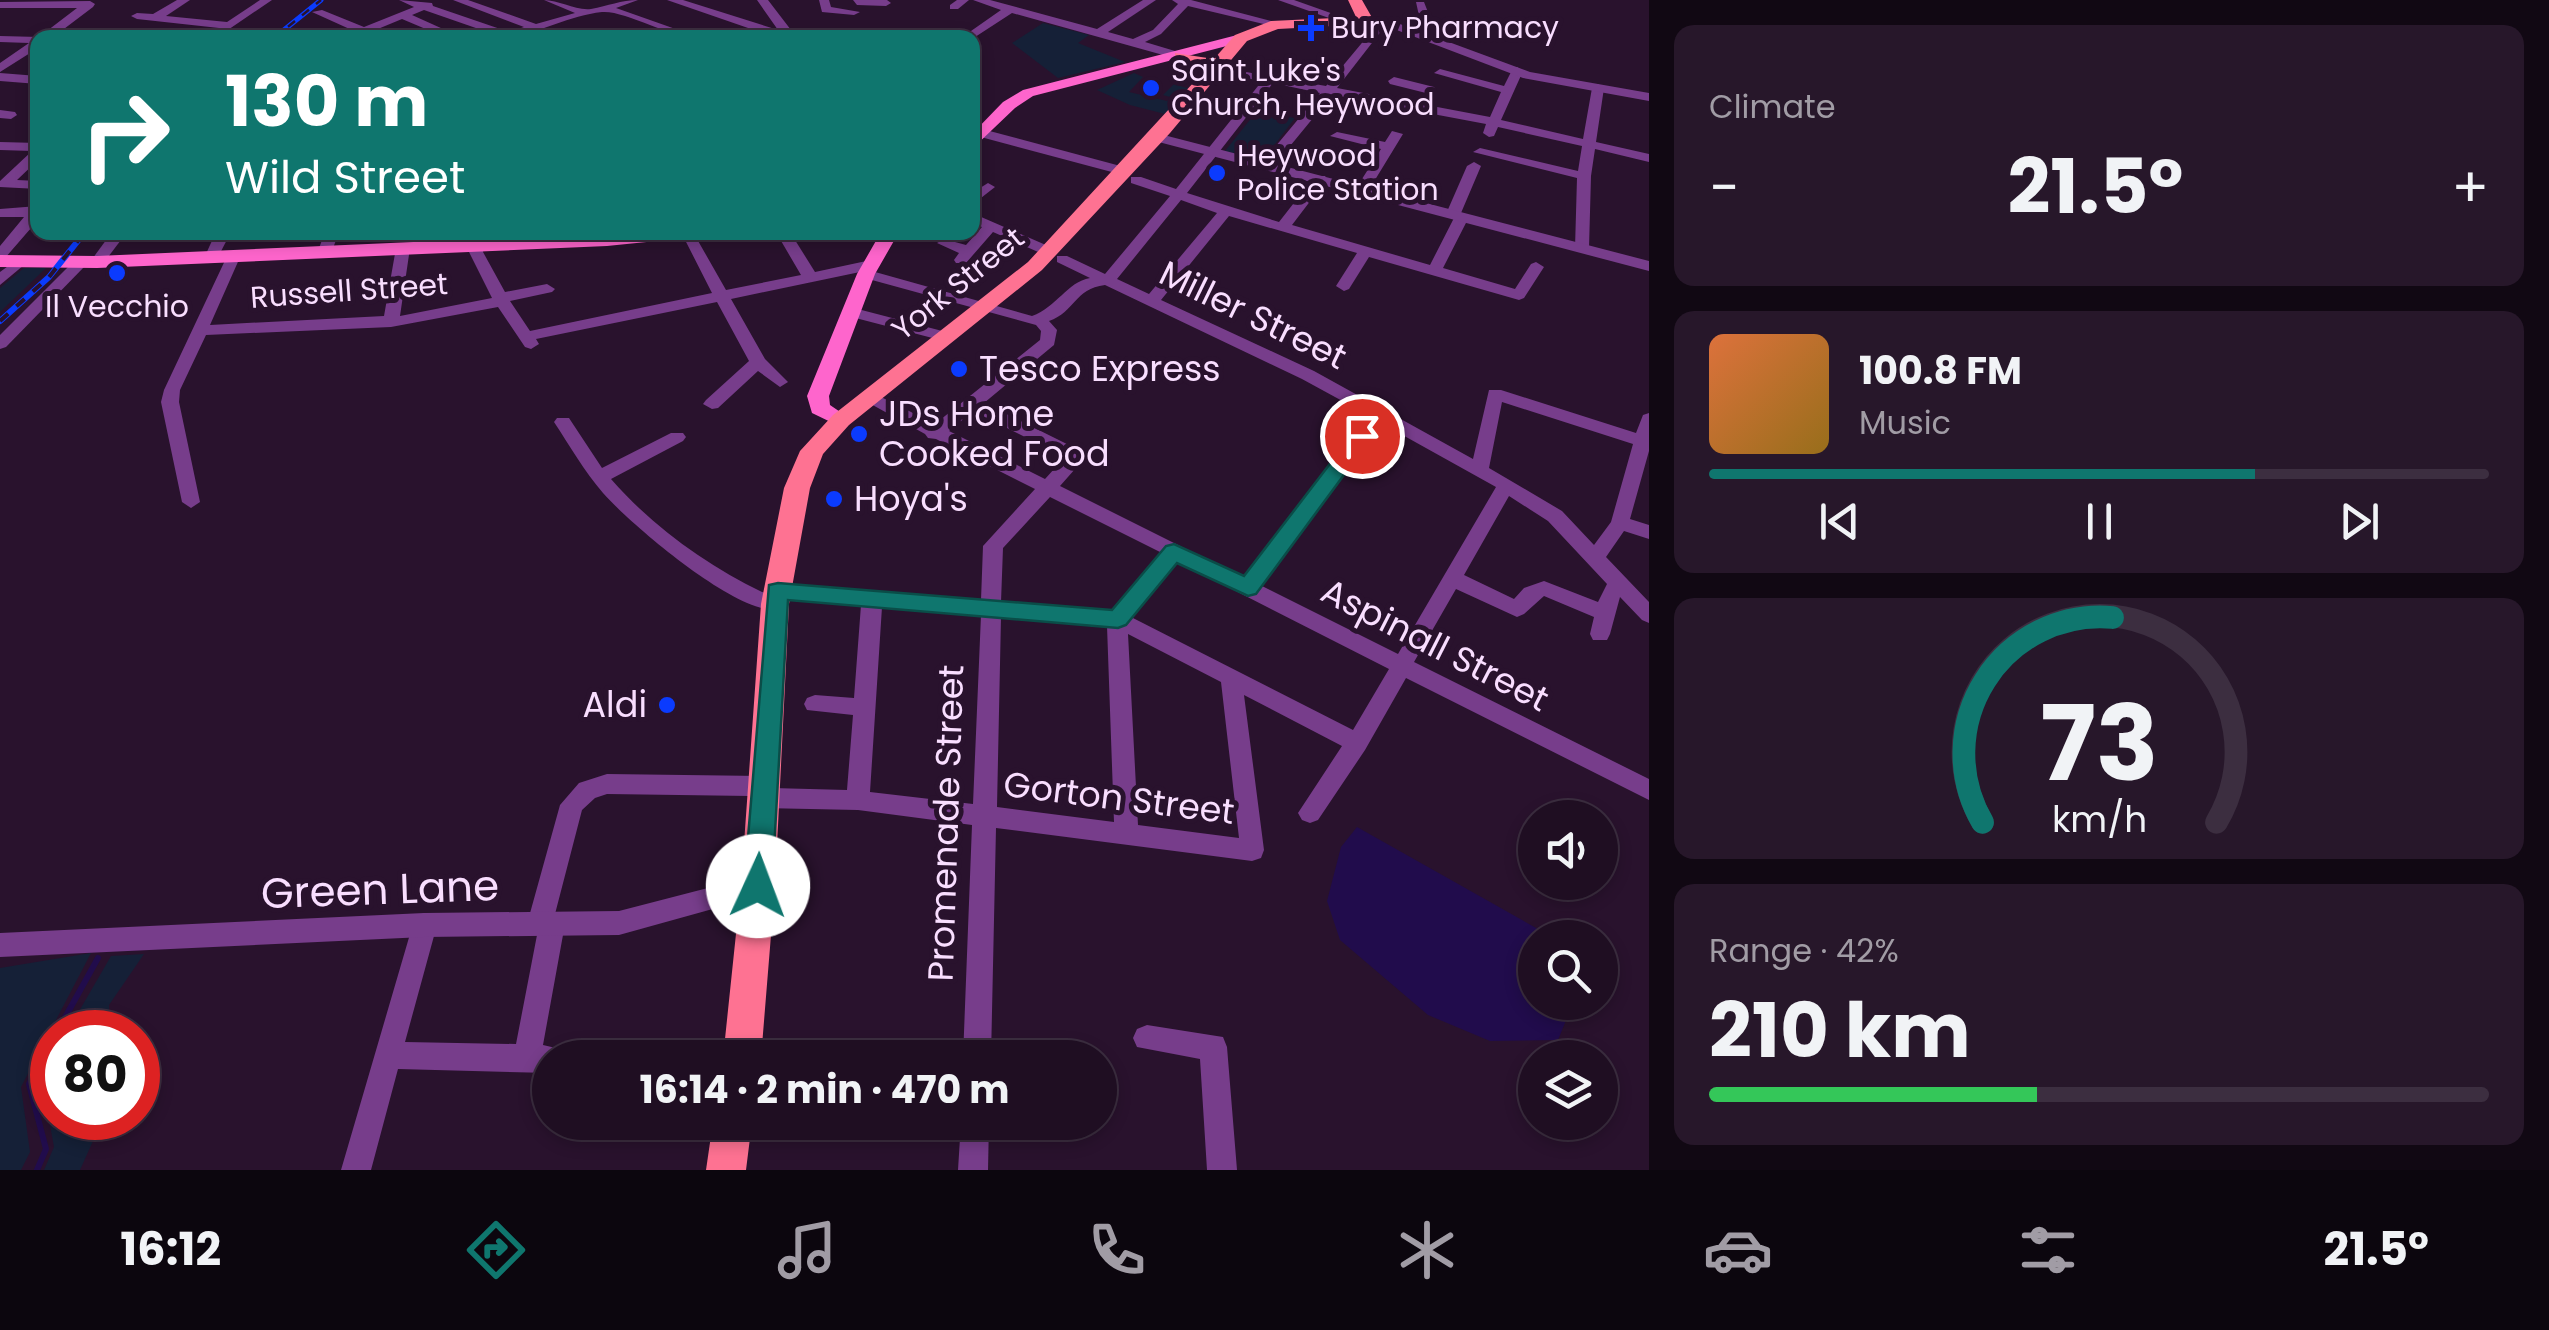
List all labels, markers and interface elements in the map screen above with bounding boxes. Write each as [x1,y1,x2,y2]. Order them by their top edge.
place label: Bury Pharmacy [1331,6,1559,49]
marker: Bury Pharmacy [1300,17,1322,39]
place label: Saint Luke's Church, Heywood [1171,49,1435,126]
text: 130 m [225,52,428,151]
icon: right [60,70,190,200]
marker: Saint Luke's Church, Heywood [1140,77,1162,99]
text: Climate [1709,84,1836,129]
place label: Heywood Police Station [1237,134,1439,211]
text: 21.5° [2008,134,2183,239]
text: Wild Street [225,146,465,209]
text: − [1709,149,1739,226]
text: + [2451,149,2489,226]
marker: Heywood Police Station [1206,162,1228,184]
street label: York Street [882,217,1033,350]
street label: Miller Street [1151,248,1355,381]
marker: Il Vecchio [106,262,128,284]
street label: Russell Street [249,262,449,319]
place label: Il Vecchio [45,285,189,328]
place label: Tesco Express [979,344,1221,393]
text: 100.8 FM [1859,344,2022,397]
marker: Tesco Express [948,358,970,380]
place label: JDs Home Cooked Food [879,389,1110,478]
pin [1320,394,1405,479]
text: Music [1859,400,1951,445]
icon: arrive [1335,409,1390,464]
marker: JDs Home Cooked Food [848,423,870,445]
place label: Hoya's [854,474,968,523]
marker: Hoya's [823,488,845,510]
icon: previous [1812,494,1867,549]
icon: pause [2072,494,2127,549]
icon: next [2332,494,2387,549]
street label: Aspinall Street [1313,566,1557,723]
street label: Promenade Street [915,664,976,982]
text: 73 [2040,671,2158,816]
place label: Aldi [583,680,647,729]
marker: Aldi [656,694,678,716]
street label: Gorton Street [1001,759,1237,836]
text: km/h [2051,794,2147,845]
map controls [1518,800,1618,1140]
button: sound [1518,800,1618,900]
position arrow [706,834,810,938]
street label: Green Lane [260,856,500,923]
button: search [1518,920,1618,1020]
text: Range · 42% [1709,928,1899,973]
text: 210 km [1709,978,1971,1083]
speed limit sign: 80 [30,1010,160,1140]
button: layers [1518,1040,1618,1140]
text: 16:14 · 2 min · 470 m [639,1063,1010,1116]
icon: directions [461,1215,531,1285]
icon: music [772,1215,842,1285]
icon: phone [1082,1215,1152,1285]
icon: climate [1392,1215,1462,1285]
icon: car [1703,1215,1773,1285]
icon: filters [2013,1215,2083,1285]
text: 16:12 [120,1218,221,1281]
text: 21.5° [2323,1218,2429,1281]

